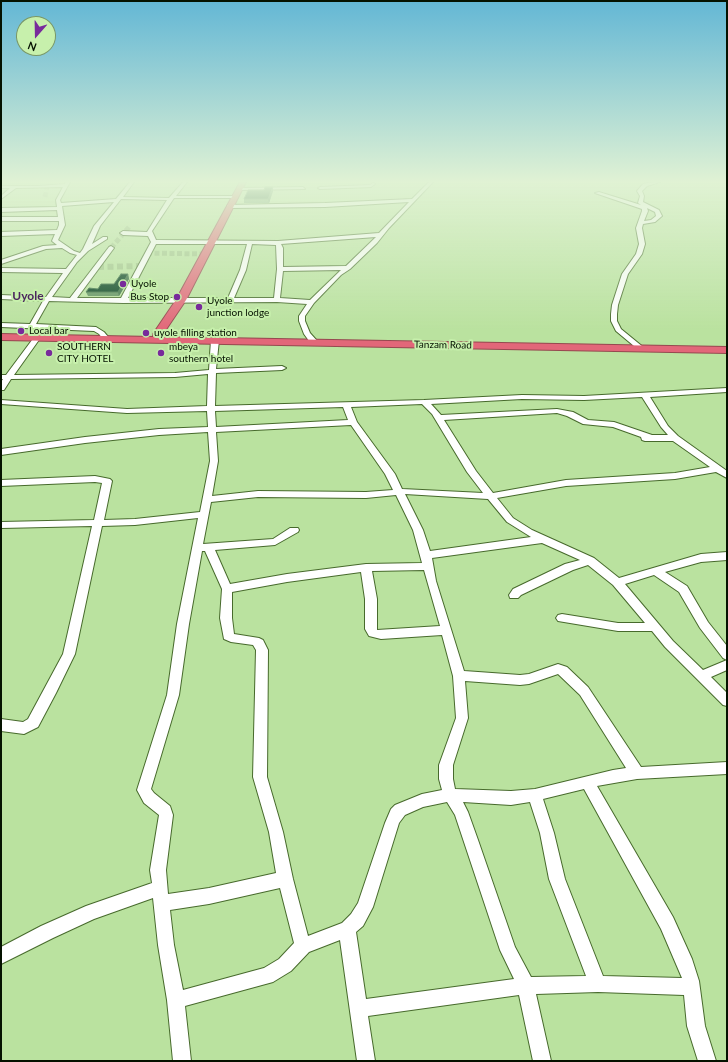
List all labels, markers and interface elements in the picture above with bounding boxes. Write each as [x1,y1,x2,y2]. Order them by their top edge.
north arrow [16,16,56,56]
text: N [26,39,38,54]
place label: Uyole [131,278,157,290]
marker: Uyole [118,279,128,289]
district label: Uyole [12,289,44,303]
place label: Bus Stop [130,291,169,303]
marker: Bus Stop [172,292,182,302]
place label: Uyole junction lodge [207,295,269,318]
marker: Uyole junction lodge [194,302,204,312]
place label: Local bar [29,325,68,337]
marker: Local bar [16,326,26,336]
place label: uyole filling station [154,327,237,339]
marker: uyole filling station [141,328,151,338]
street label: Tanzam Road [414,338,472,352]
place label: SOUTHERN CITY HOTEL [57,341,113,364]
place label: mbeya southern hotel [169,341,233,364]
marker: SOUTHERN CITY HOTEL [44,348,54,358]
marker: mbeya southern hotel [156,348,166,358]

